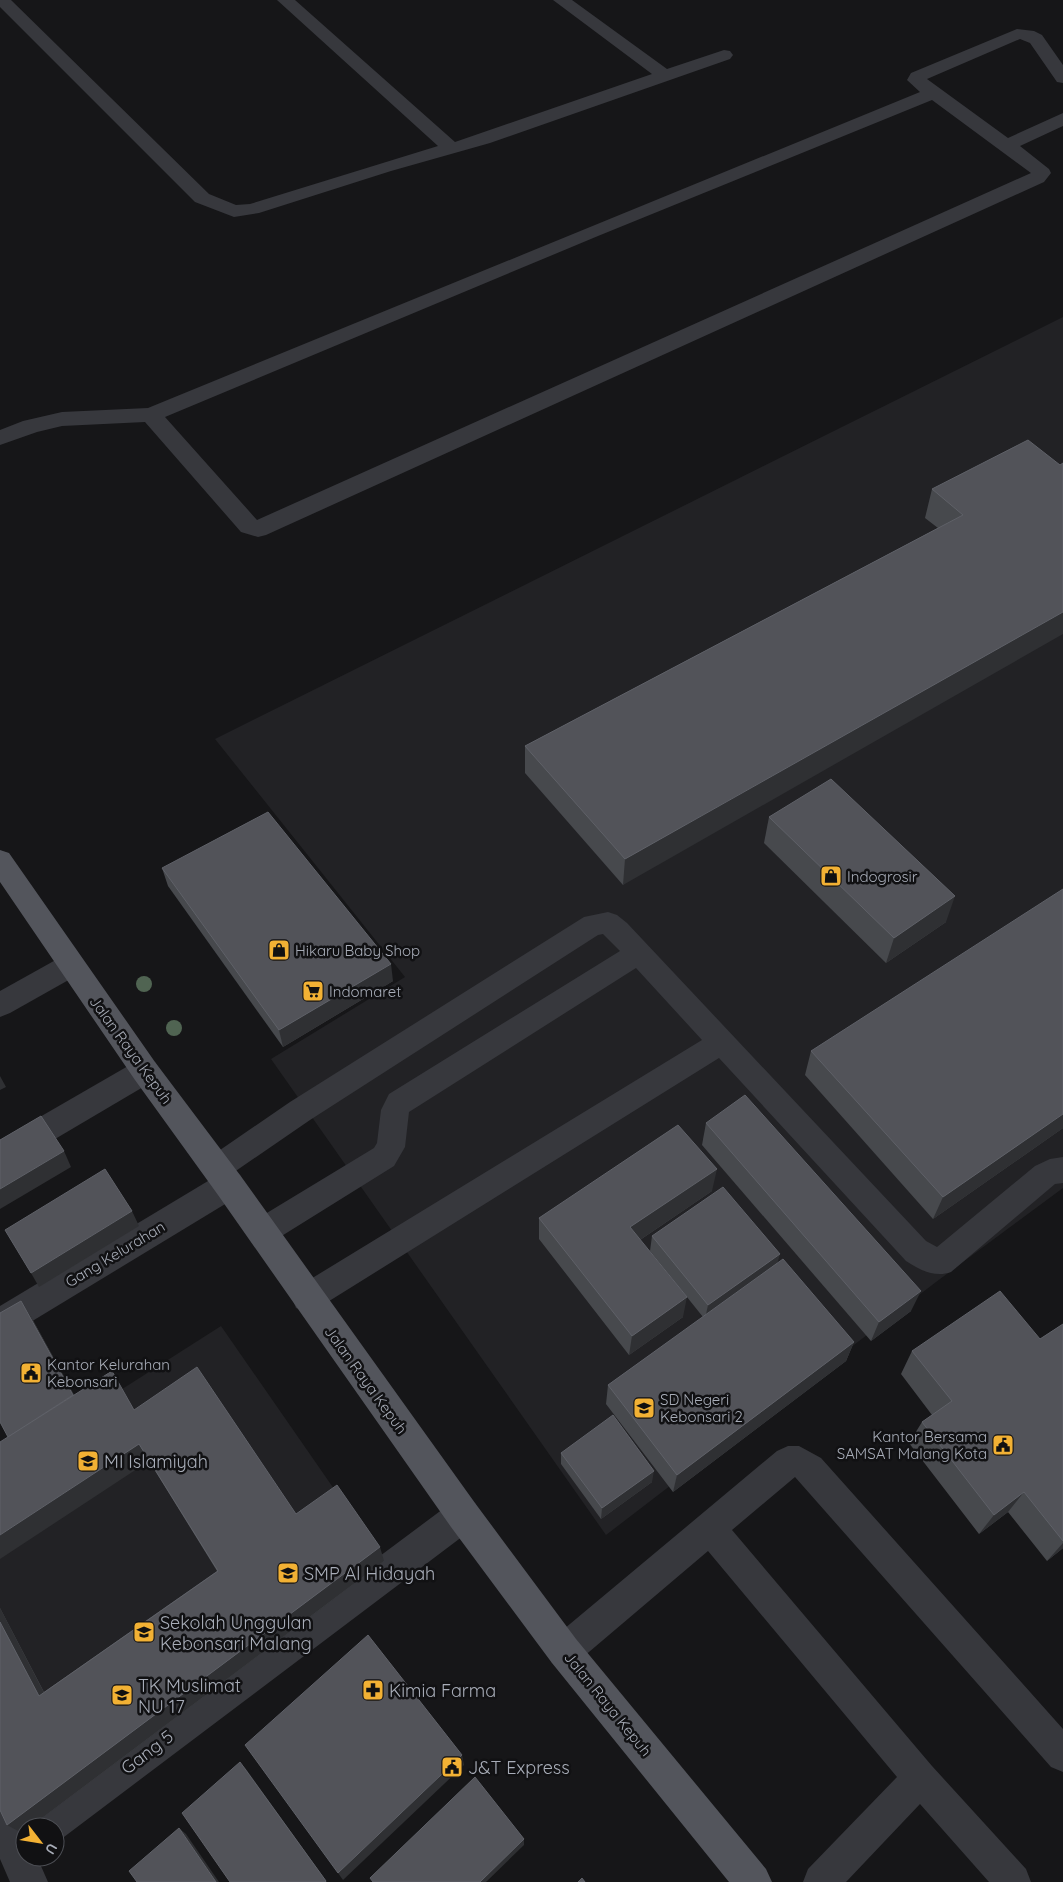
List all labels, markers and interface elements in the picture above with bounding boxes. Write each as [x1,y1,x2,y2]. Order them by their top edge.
shop icon: Indogrosir [819,864,843,888]
place label: Indogrosir [847,867,918,886]
shop icon: Hikaru Baby Shop [267,938,291,962]
place label: Hikaru Baby Shop [295,941,420,960]
supermarket icon: Indomaret [301,979,325,1003]
place label: Indomaret [329,982,401,1001]
street label: Jalan Raya Kepuh [86,993,176,1107]
street label: Gang Kelurahan [62,1217,168,1291]
street label: Jalan Raya Kepuh [321,1323,411,1437]
place label: Kantor Kelurahan Kebonsari [47,1355,170,1391]
public building icon: Kantor Kelurahan Kebonsari [19,1361,43,1385]
place label: SD Negeri Kebonsari 2 [660,1390,743,1426]
school or university icon: SD Negeri Kebonsari 2 [632,1396,656,1420]
place label: Kantor Bersama SAMSAT Malang Kota [837,1427,987,1463]
public building icon: Kantor Bersama SAMSAT Malang Kota [991,1433,1015,1457]
school or university icon: MI Islamiyah [76,1449,100,1473]
place label: MI Islamiyah [104,1450,208,1473]
school or university icon: SMP Al Hidayah [276,1561,300,1585]
place label: SMP Al Hidayah [304,1562,435,1585]
place label: Sekolah Unggulan Kebonsari Malang [160,1611,312,1655]
school or university icon: Sekolah Unggulan Kebonsari Malang [132,1620,156,1644]
street label: Jalan Raya Kepuh [560,1648,656,1760]
place label: TK Muslimat NU 17 [138,1674,241,1718]
pharmacy icon: Kimia Farma [361,1678,385,1702]
place label: Kimia Farma [389,1679,496,1702]
school or university icon: TK Muslimat NU 17 [110,1683,134,1707]
street label: Gang 5 [116,1725,178,1779]
public building icon: J&T Express [440,1755,464,1779]
place label: J&T Express [468,1756,570,1779]
north arrow [15,1817,65,1867]
text: U [41,1840,61,1858]

